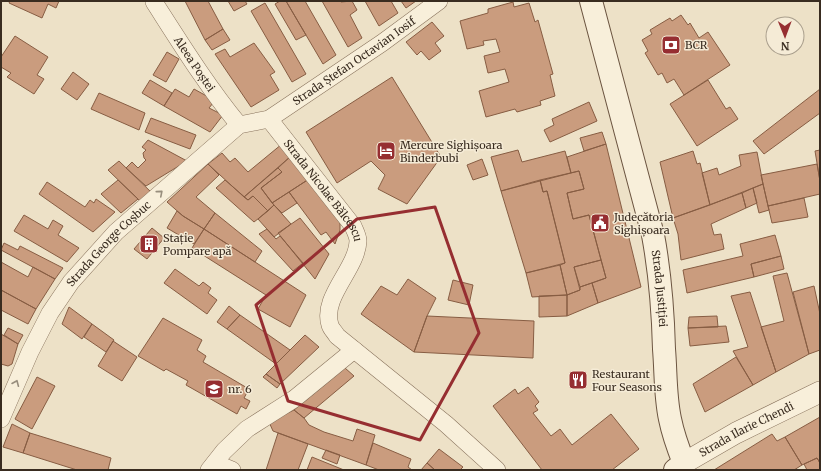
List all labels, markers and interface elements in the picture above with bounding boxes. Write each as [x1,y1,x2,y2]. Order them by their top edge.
street label: Strada Ștefan Octavian Iosif [290,13,419,108]
north arrow [765,16,805,56]
street label: Aleea Poștei [170,33,218,95]
bank icon: BCR [660,34,682,56]
place label: BCR [685,38,708,52]
text: N [780,39,790,53]
street label: Strada Nicolae Bălcescu [281,136,365,243]
place label: Mercure Sighișoara Binderbubi [400,138,502,165]
hotel icon: Mercure Sighișoara Binderbubi [375,140,397,162]
one-way arrow [156,191,163,198]
street label: Strada George Coșbuc [63,198,154,289]
place label: Judecătoria Sighișoara [613,210,673,237]
public building icon: Judecătoria Sighișoara [589,212,611,234]
place label: Stație Pompare apă [163,231,232,258]
building icon: Stație Pompare apă [138,233,160,255]
street label: Strada Justiției [649,249,670,328]
place label: Restaurant Four Seasons [592,367,662,394]
restaurant icon: Restaurant Four Seasons [567,369,589,391]
school or university icon: nr. 6 [203,378,225,400]
one-way arrow [11,380,19,387]
place label: nr. 6 [228,382,252,396]
street label: Strada Ilarie Chendi [697,399,796,460]

